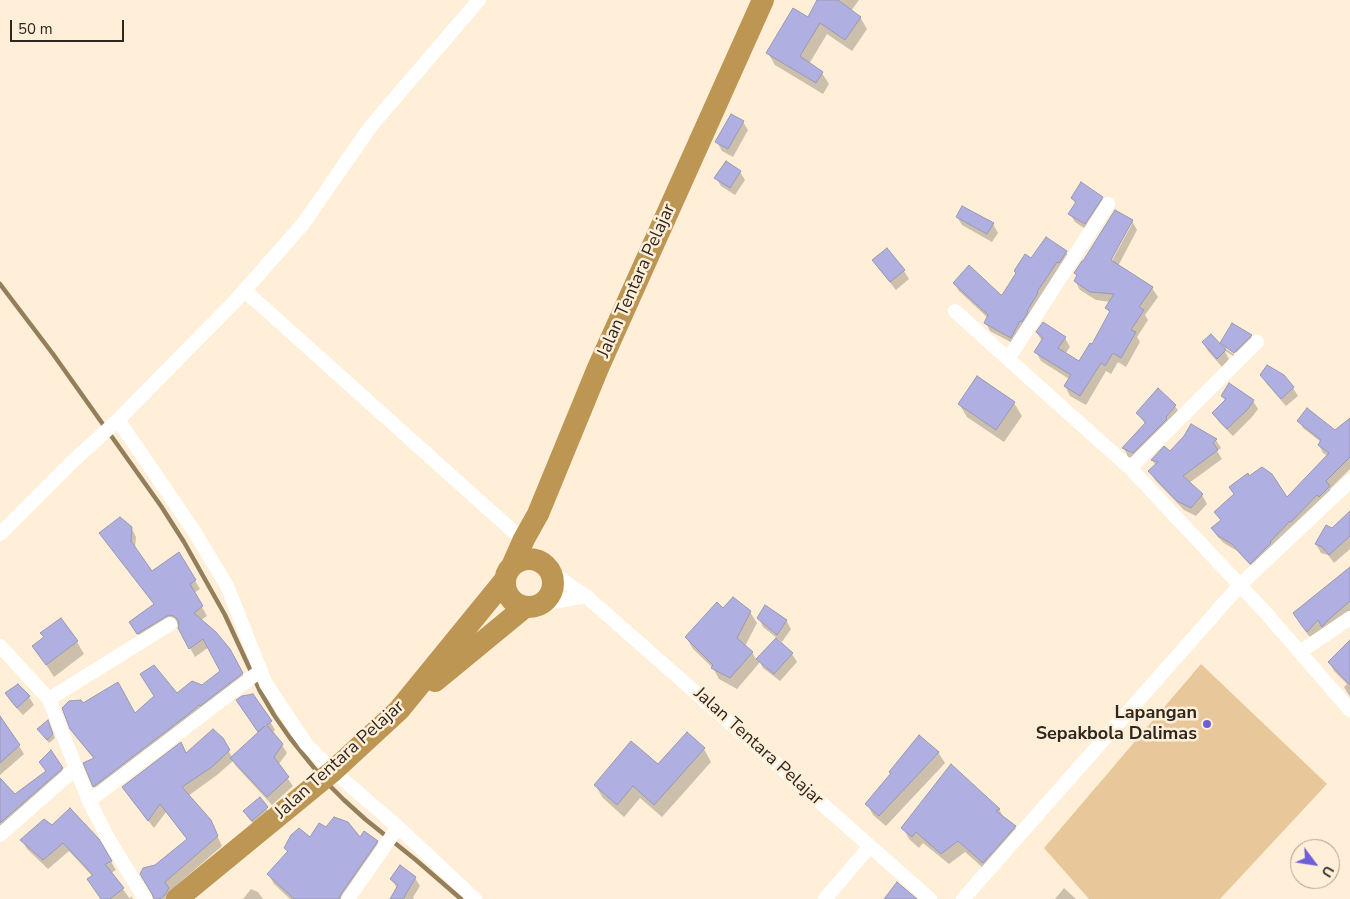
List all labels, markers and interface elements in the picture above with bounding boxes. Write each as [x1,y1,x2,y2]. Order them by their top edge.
scale bar [12,10,126,42]
text: 50 m [18,19,53,39]
street label: Jalan Tentara Pelajar [593,201,681,361]
street label: Jalan Tentara Pelajar [689,683,827,811]
street label: Jalan Tentara Pelajar [271,696,409,824]
place label: Lapangan Sepakbola Dalimas [1036,703,1197,746]
marker: Lapangan Sepakbola Dalimas [1201,718,1213,730]
north arrow [1290,839,1340,889]
text: U [1317,862,1338,881]

